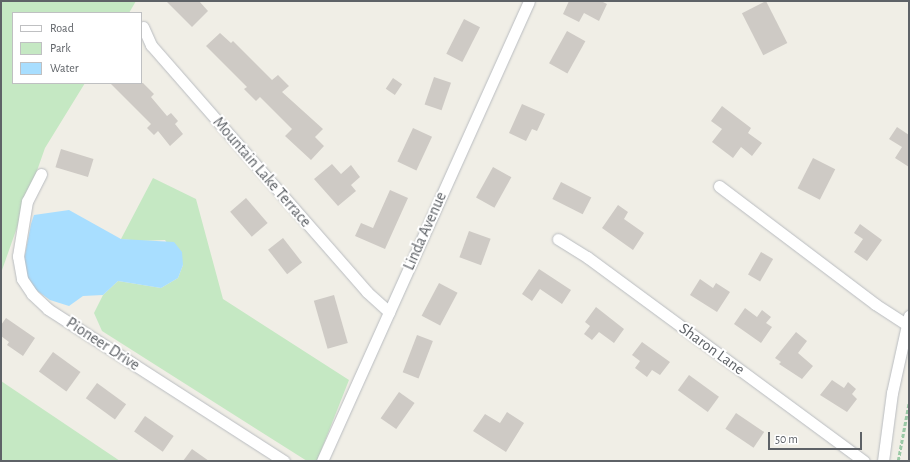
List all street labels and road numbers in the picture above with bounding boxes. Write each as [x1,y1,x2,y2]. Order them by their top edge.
street label: Mountain Lake Terrace [209,113,315,231]
street label: Linda Avenue [399,189,451,273]
street label: Pioneer Drive [63,313,143,375]
street label: Sharon Lane [676,319,748,379]

